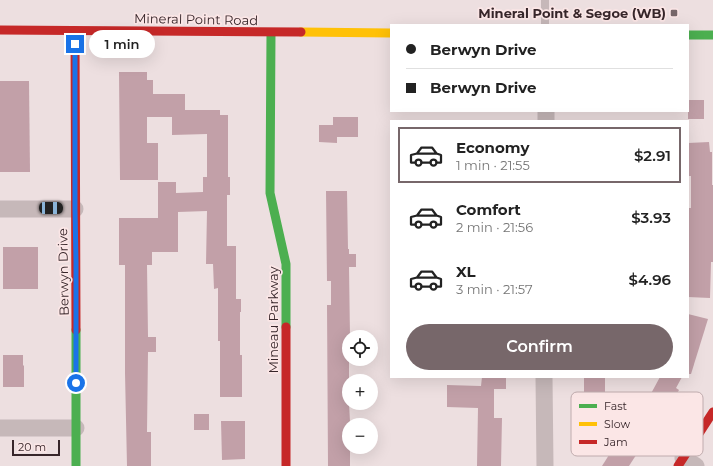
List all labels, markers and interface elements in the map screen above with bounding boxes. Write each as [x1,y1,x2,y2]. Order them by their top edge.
place label: Mineral Point & Segoe (WB) [478,5,666,21]
marker: Mineral Point & Segoe (WB) [669,8,679,18]
street label: Mineral Point Road [134,10,258,28]
callout: 1 min [89,30,155,58]
route end [66,35,84,53]
text: 1 min [105,36,139,52]
text: Berwyn Drive [430,40,537,59]
text: Berwyn Drive [430,78,537,97]
icon: car [408,137,444,173]
text: Economy [456,138,529,157]
text: $2.91 [634,146,671,165]
text: 1 min · 21:55 [456,157,530,173]
icon: car [408,199,444,235]
text: Comfort [456,200,521,219]
car [39,202,63,214]
text: $3.93 [631,208,671,227]
text: 2 min · 21:56 [456,219,533,235]
street label: Berwyn Drive [54,228,72,316]
icon: car [408,261,444,297]
text: XL [456,262,475,281]
street label: Mineau Parkway [265,265,281,374]
text: $4.96 [628,270,671,289]
text: 3 min · 21:57 [456,281,533,297]
button: Confirm [406,324,673,370]
map controls [342,330,378,454]
button: locate [342,330,378,366]
route start [67,374,85,392]
button: + [342,374,378,410]
legend [571,392,703,456]
text: Fast [604,399,628,413]
text: Slow [604,417,630,431]
button: − [342,418,378,454]
text: Jam [603,435,628,449]
scale bar [12,438,60,457]
text: 20 m [18,440,46,454]

